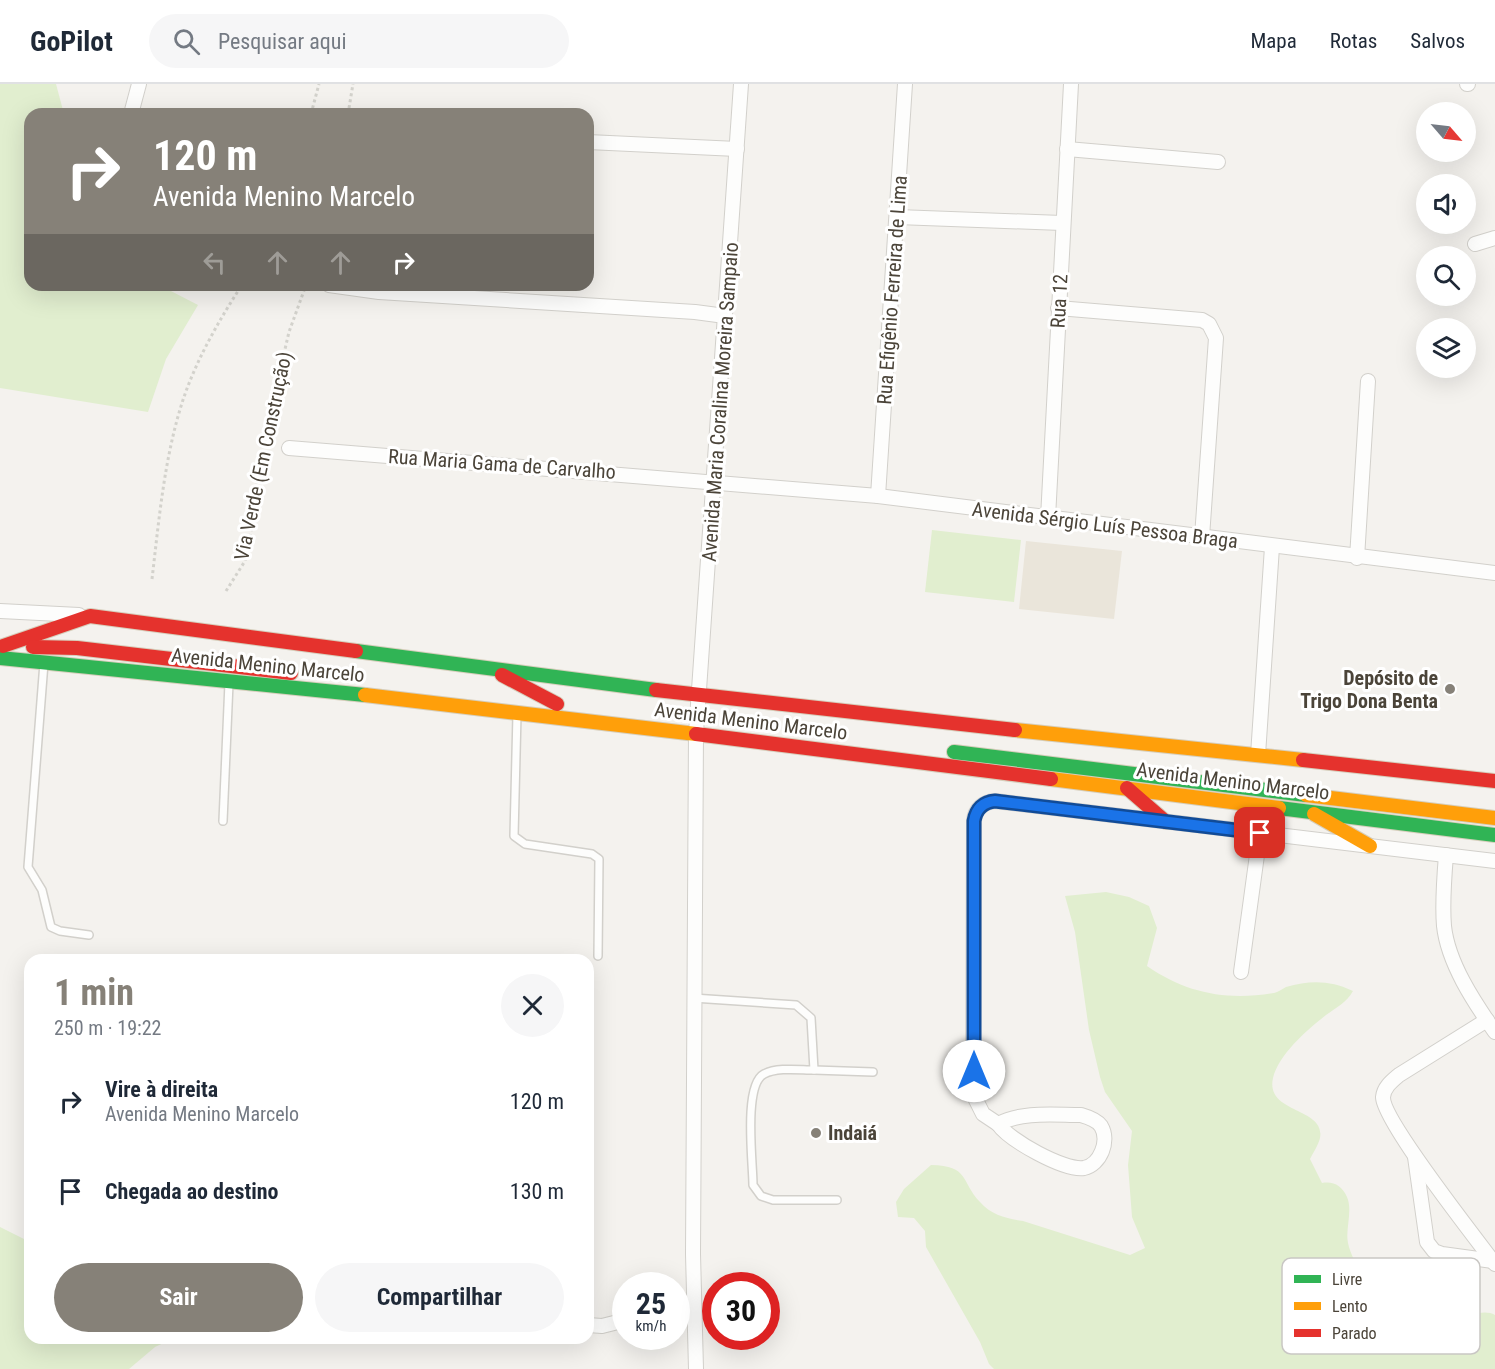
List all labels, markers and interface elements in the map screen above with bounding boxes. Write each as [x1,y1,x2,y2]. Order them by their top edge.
search box [149,14,569,68]
text: GoPilot [30,25,113,58]
icon: search [170,25,203,58]
text: Pesquisar aqui [218,29,347,54]
text: Mapa [1250,29,1297,53]
text: Rotas [1330,29,1377,53]
text: Salvos [1410,29,1465,53]
north arrow [1416,102,1476,162]
map controls [1416,102,1476,378]
text: 120 m [153,131,258,180]
icon: right [54,132,132,210]
button: sound [1416,174,1476,234]
street label: Rua Efigênio Ferreira de Lima [872,175,912,405]
text: Avenida Menino Marcelo [153,181,415,213]
street label: Avenida Maria Coralina Moreira Sampaio [697,241,743,563]
icon: left [198,246,231,279]
icon: ahead [261,246,294,279]
icon: ahead [324,246,357,279]
icon: right [387,246,420,279]
button: search [1416,246,1476,306]
street label: Rua 12 [1046,273,1072,329]
button: layers [1416,318,1476,378]
street label: Via Verde (Em Construção) [229,349,297,563]
street label: Rua Maria Gama de Carvalho [387,444,617,484]
street label: Avenida Sérgio Luís Pessoa Braga [971,497,1239,553]
street label: Avenida Menino Marcelo [170,643,366,687]
place label: Depósito de Trigo Dona Benta [1300,666,1438,713]
marker: Depósito de Trigo Dona Benta [1443,682,1457,696]
street label: Avenida Menino Marcelo [653,697,849,745]
street label: Avenida Menino Marcelo [1135,757,1331,805]
pin [1234,807,1285,858]
icon: arrive [1243,816,1276,849]
text: 1 min [54,972,134,1014]
button: close [501,974,564,1037]
text: 250 m · 19:22 [54,1016,161,1040]
position arrow [942,1039,1006,1103]
text: Vire à direita [105,1077,218,1102]
icon: right [54,1085,87,1118]
text: 120 m [510,1089,564,1114]
text: Avenida Menino Marcelo [105,1102,299,1126]
place label: Indaiá [828,1121,877,1145]
marker: Indaiá [809,1126,823,1140]
icon: arrive [54,1175,87,1208]
text: Chegada ao destino [105,1179,279,1204]
text: 130 m [510,1179,564,1204]
legend [1282,1258,1480,1354]
button: Sair [54,1263,303,1332]
button: Compartilhar [315,1263,564,1332]
text: Livre [1332,1270,1362,1289]
speed limit sign: 30 [702,1272,780,1350]
text: 25 [636,1286,666,1321]
text: Lento [1332,1297,1367,1316]
text: km/h [636,1317,666,1335]
text: Parado [1332,1324,1377,1343]

